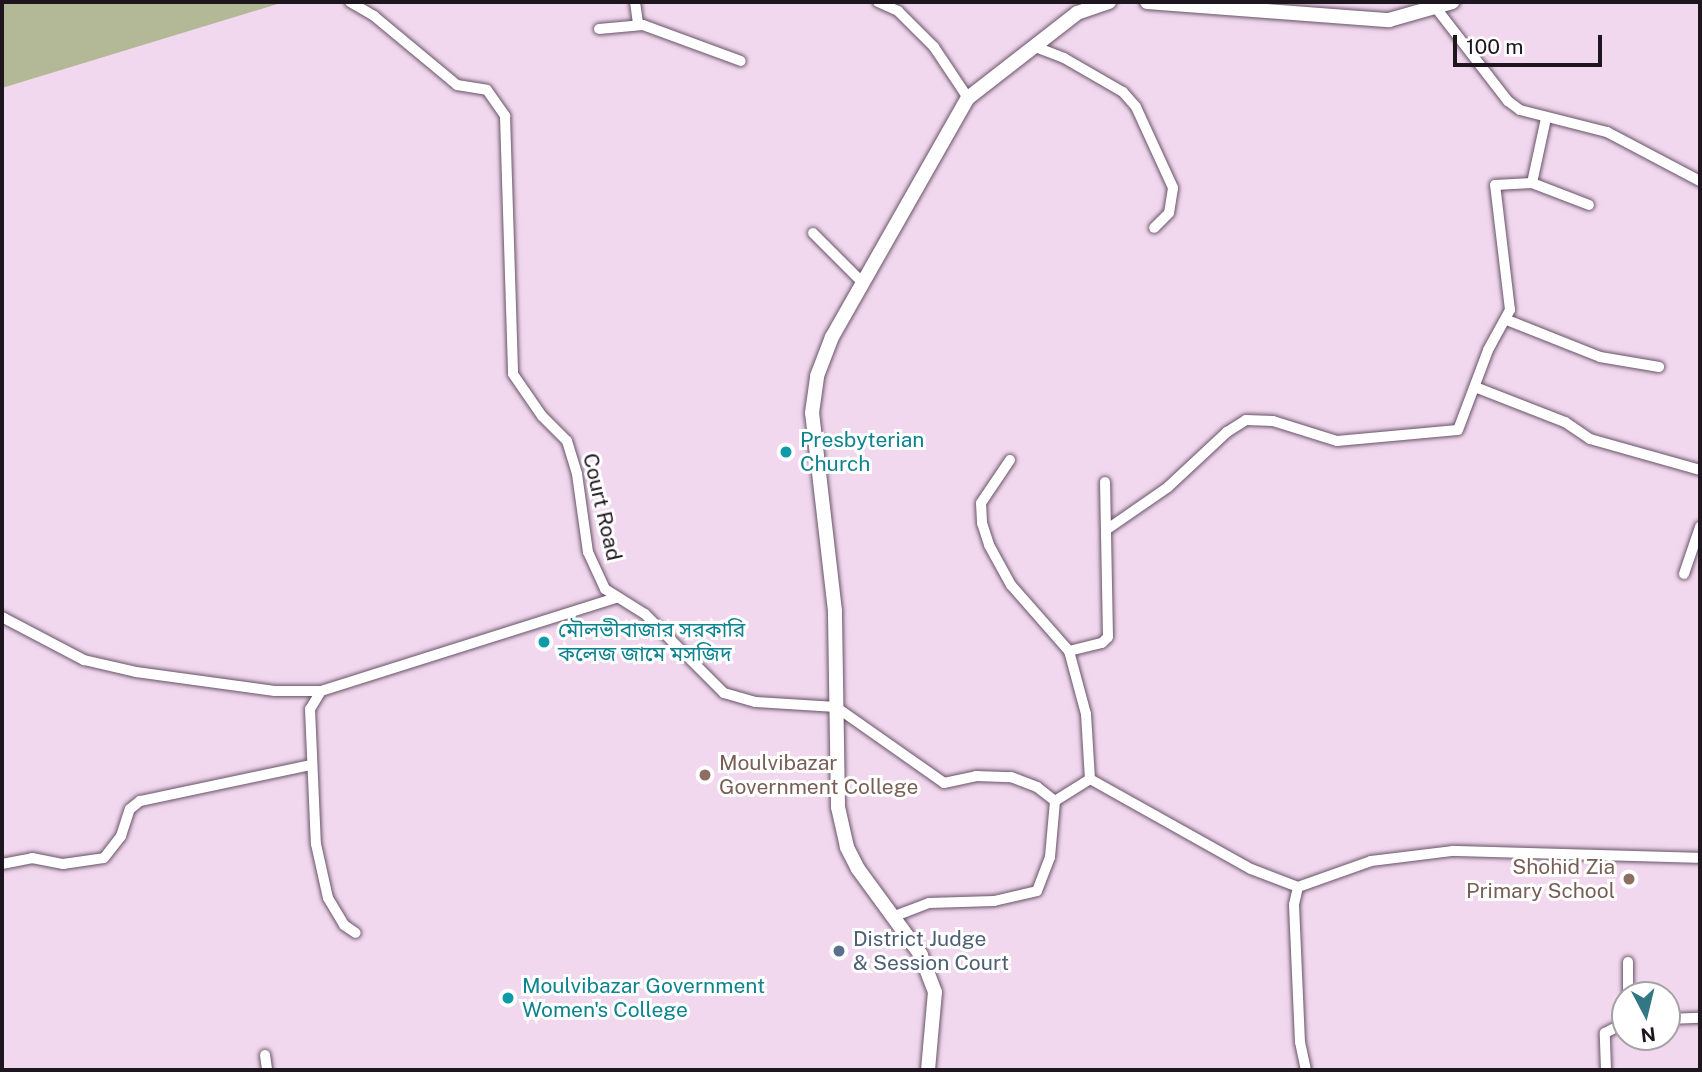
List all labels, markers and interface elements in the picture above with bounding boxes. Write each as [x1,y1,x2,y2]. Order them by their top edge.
scale bar [1457,21,1606,65]
text: 100 m [1466,34,1523,59]
place label: Presbyterian Church [800,427,924,477]
marker: Presbyterian Church [778,444,794,460]
street label: Court Road [577,451,627,563]
place label: মৌলভীবাজার সরকারি কলেজ জামে মসজিদ [558,617,745,667]
marker: মৌলভীবাজার সরকারি কলেজ জামে মসজিদ [536,634,552,650]
place label: Moulvibazar Government College [719,750,918,800]
marker: Moulvibazar Government College [697,767,713,783]
place label: Shohid Zia Primary School [1466,854,1615,904]
marker: Shohid Zia Primary School [1621,871,1637,887]
place label: District Judge & Session Court [853,926,1009,976]
marker: District Judge & Session Court [831,943,847,959]
place label: Moulvibazar Government Women's College [522,973,765,1023]
north arrow [1611,981,1681,1051]
marker: Moulvibazar Government Women's College [500,990,516,1006]
text: N [1640,1023,1657,1047]

